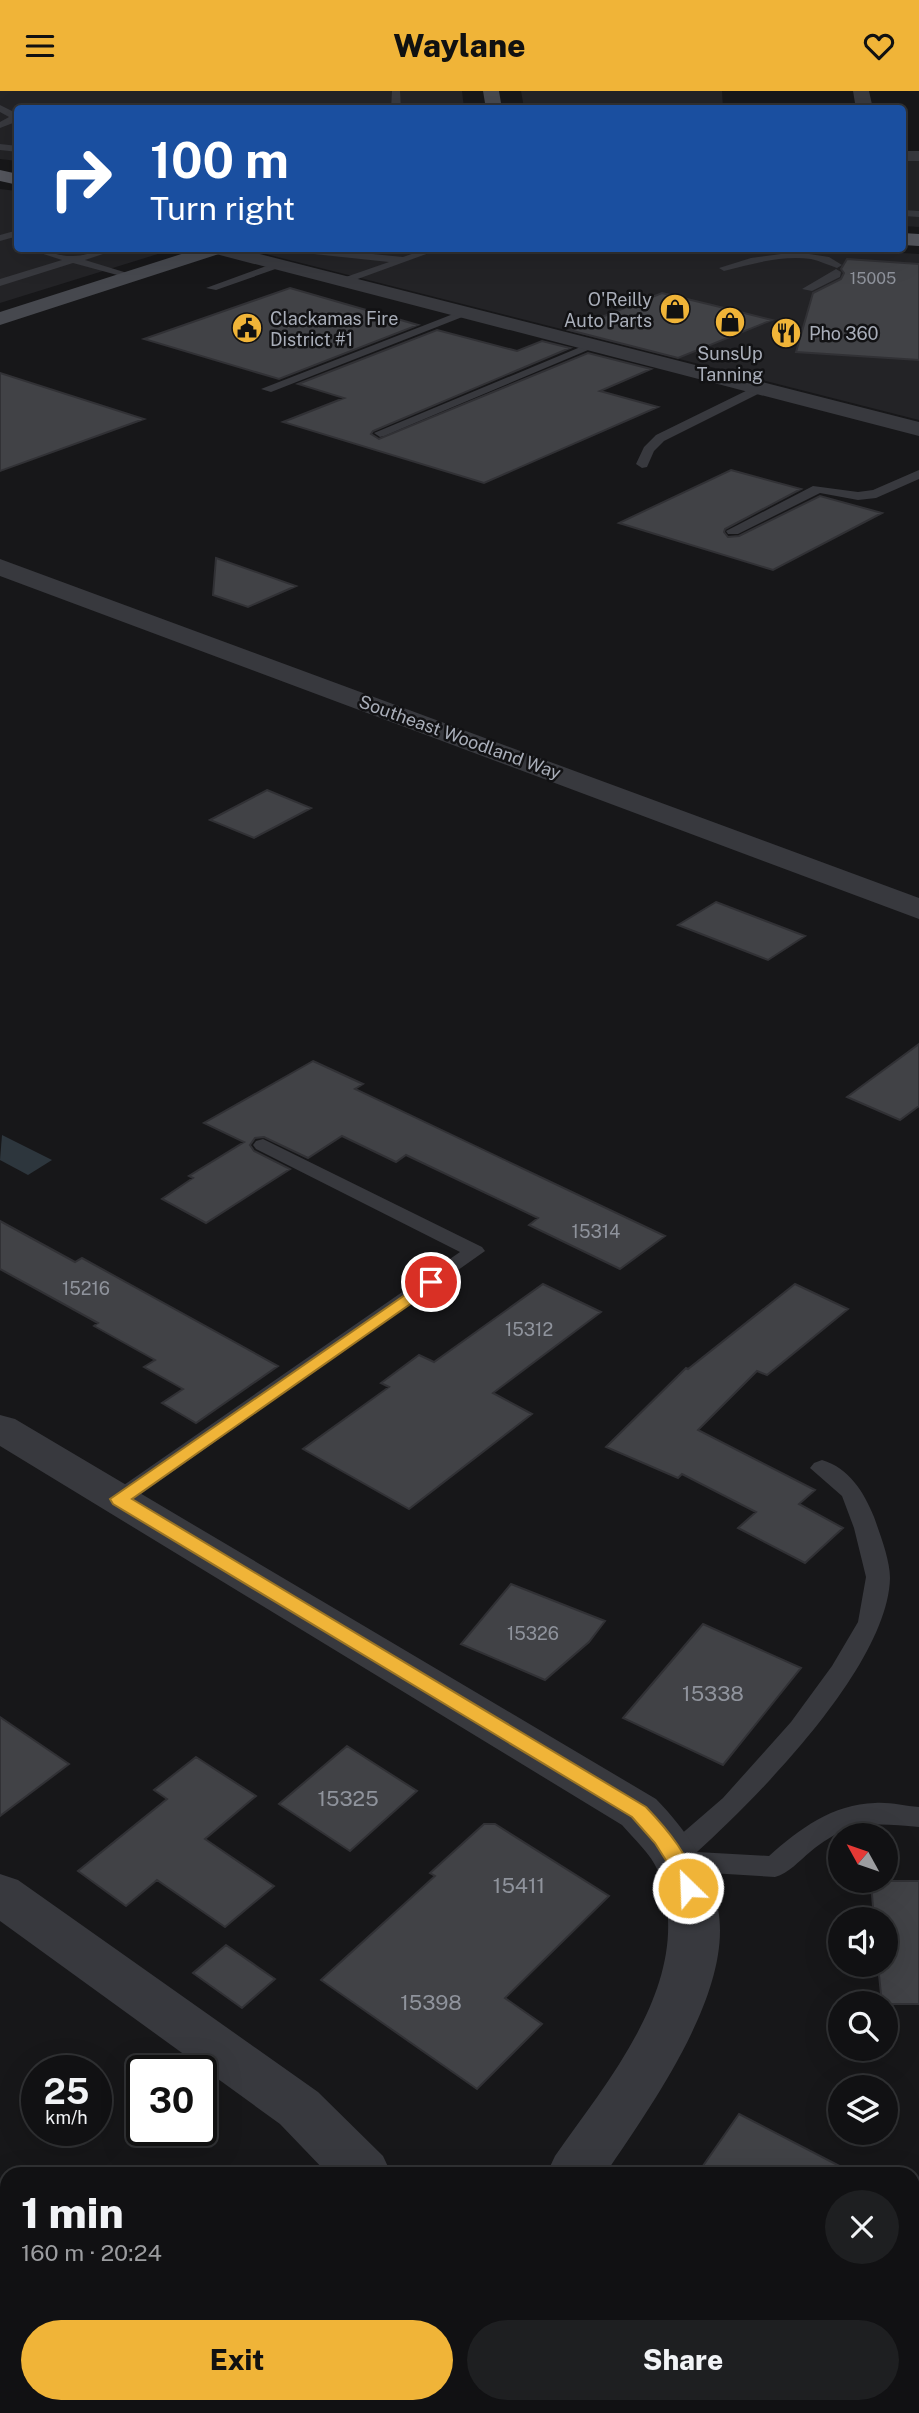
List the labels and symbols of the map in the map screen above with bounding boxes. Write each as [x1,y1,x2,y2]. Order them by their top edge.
house number: 15005 [850,269,896,288]
place label: O'Reilly Auto Parts [564,289,652,331]
shop icon: O'Reilly Auto Parts [658,292,692,326]
shop icon: SunsUp Tanning [713,305,747,339]
place label: Clackamas Fire District #1 [270,308,398,350]
public building icon: Clackamas Fire District #1 [230,311,264,345]
restaurant icon: Pho 360 [769,316,803,350]
place label: Pho 360 [809,323,879,344]
place label: SunsUp Tanning [697,343,763,385]
street label: Southeast Woodland Way [356,691,564,783]
house number: 15314 [572,1221,620,1242]
pin [401,1252,461,1312]
house number: 15216 [62,1278,110,1299]
house number: 15312 [505,1319,553,1340]
house number: 15326 [507,1623,559,1644]
house number: 15338 [682,1681,744,1706]
house number: 15325 [317,1786,379,1811]
north arrow [828,1823,898,1893]
position arrow [651,1851,725,1925]
house number: 15411 [493,1873,545,1898]
house number: 15398 [400,1990,462,2015]
speed limit sign: 30 [126,2055,217,2146]

